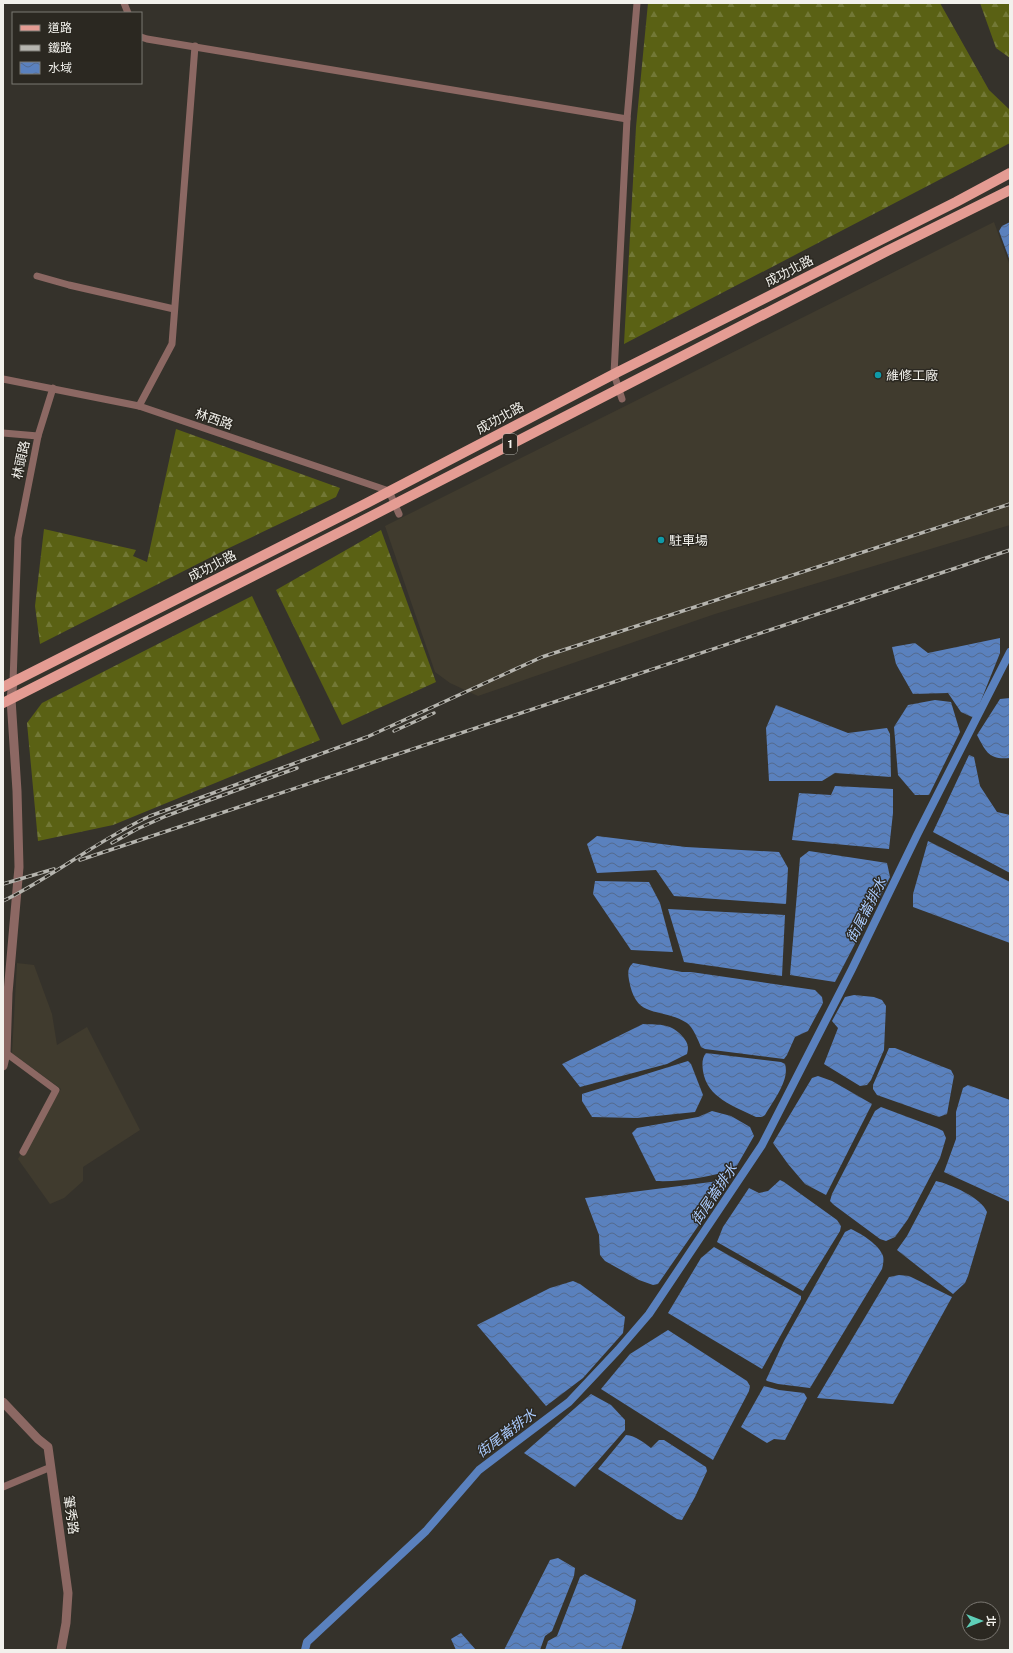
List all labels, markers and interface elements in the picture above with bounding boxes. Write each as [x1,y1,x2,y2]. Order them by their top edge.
legend [12,12,142,84]
text: 道路 [48,21,72,35]
text: 鐵路 [48,41,72,55]
text: 水域 [48,61,72,75]
street label: 成功北路 [762,253,816,289]
place label: 維修工廠 [886,368,938,383]
marker: 維修工廠 [873,370,883,380]
street label: 成功北路 [474,399,526,437]
street label: 林西路 [193,406,235,432]
road number: 1 [503,434,517,454]
street label: 林頭路 [10,439,32,481]
place label: 駐車場 [669,533,708,548]
marker: 駐車場 [656,535,666,545]
street label: 成功北路 [185,548,239,584]
water label: 街尾崙排水 [843,874,889,945]
water label: 街尾崙排水 [688,1160,741,1227]
water label: 街尾崙排水 [473,1405,540,1460]
street label: 筆秀路 [61,1495,81,1535]
north arrow [961,1601,1001,1641]
text: 北 [985,1616,997,1627]

